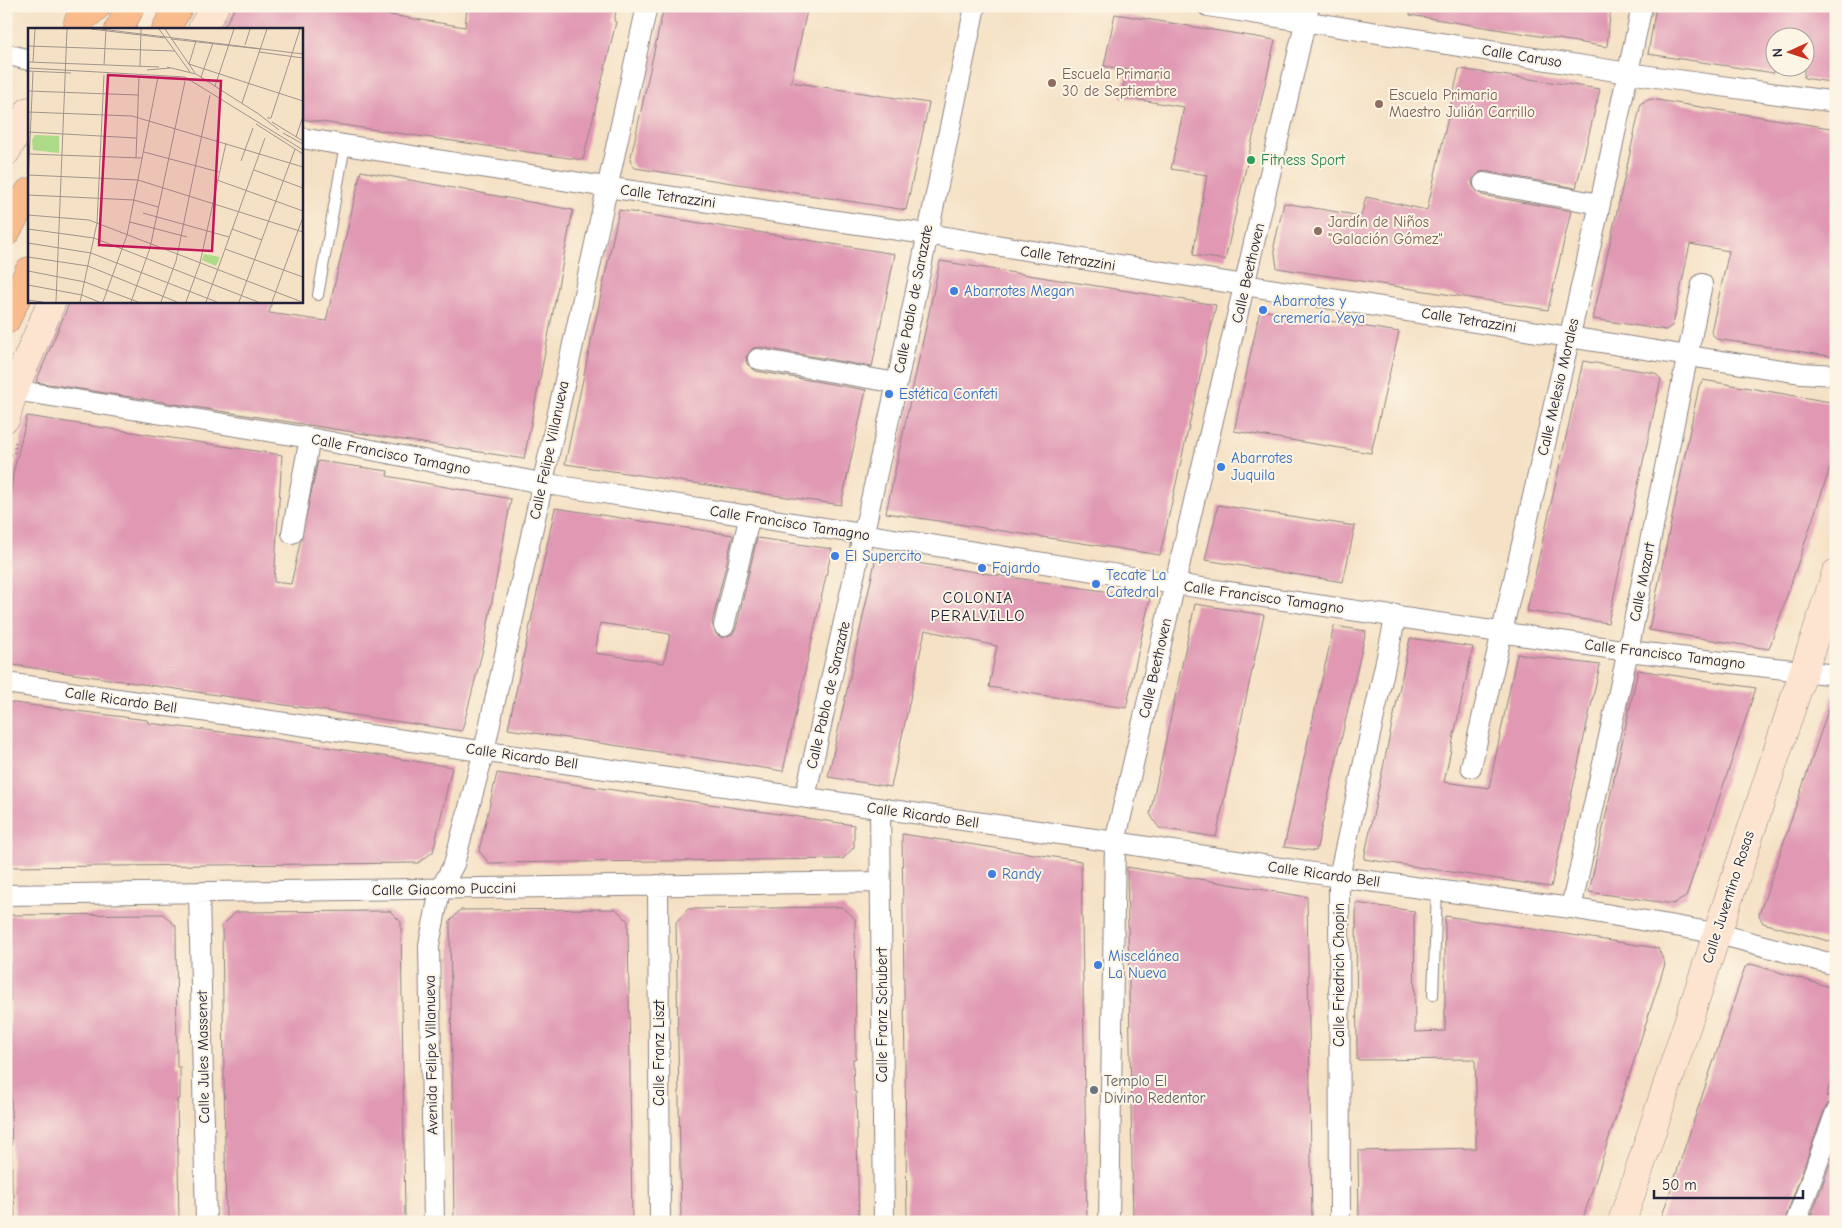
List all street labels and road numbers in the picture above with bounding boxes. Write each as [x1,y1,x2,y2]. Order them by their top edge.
street label: Calle Caruso [1481,41,1563,71]
street label: Calle Tetrazzini [619,180,717,212]
street label: Calle Beethoven [1228,221,1268,325]
street label: Calle Pablo de Sarazate [890,223,936,375]
street label: Calle Tetrazzini [1019,242,1117,274]
street label: Calle Tetrazzini [1420,304,1518,336]
street label: Calle Melesio Morales [1533,317,1583,457]
street label: Calle Felipe Villanueva [525,379,573,521]
street label: Calle Francisco Tamagno [310,430,472,478]
street label: Calle Francisco Tamagno [709,501,871,545]
street label: Calle Mozart [1626,540,1659,623]
street label: Calle Francisco Tamagno [1183,577,1345,617]
street label: Calle Beethoven [1135,616,1175,720]
street label: Calle Pablo de Sarazate [802,619,854,771]
street label: Calle Francisco Tamagno [1584,635,1747,673]
street label: Calle Ricardo Bell [64,683,178,717]
street label: Calle Ricardo Bell [465,739,579,773]
street label: Calle Ricardo Bell [866,798,980,832]
street label: Calle Juventino Rosas [1698,829,1758,965]
street label: Calle Ricardo Bell [1267,857,1381,891]
street label: Calle Giacomo Puccini [372,879,516,899]
street label: Calle Friedrich Chopin [1330,903,1348,1047]
street label: Calle Franz Schubert [873,947,891,1082]
street label: Avenida Felipe Villanueva [421,975,441,1135]
street label: Calle Jules Massenet [193,990,213,1124]
street label: Calle Franz Liszt [650,999,668,1106]

